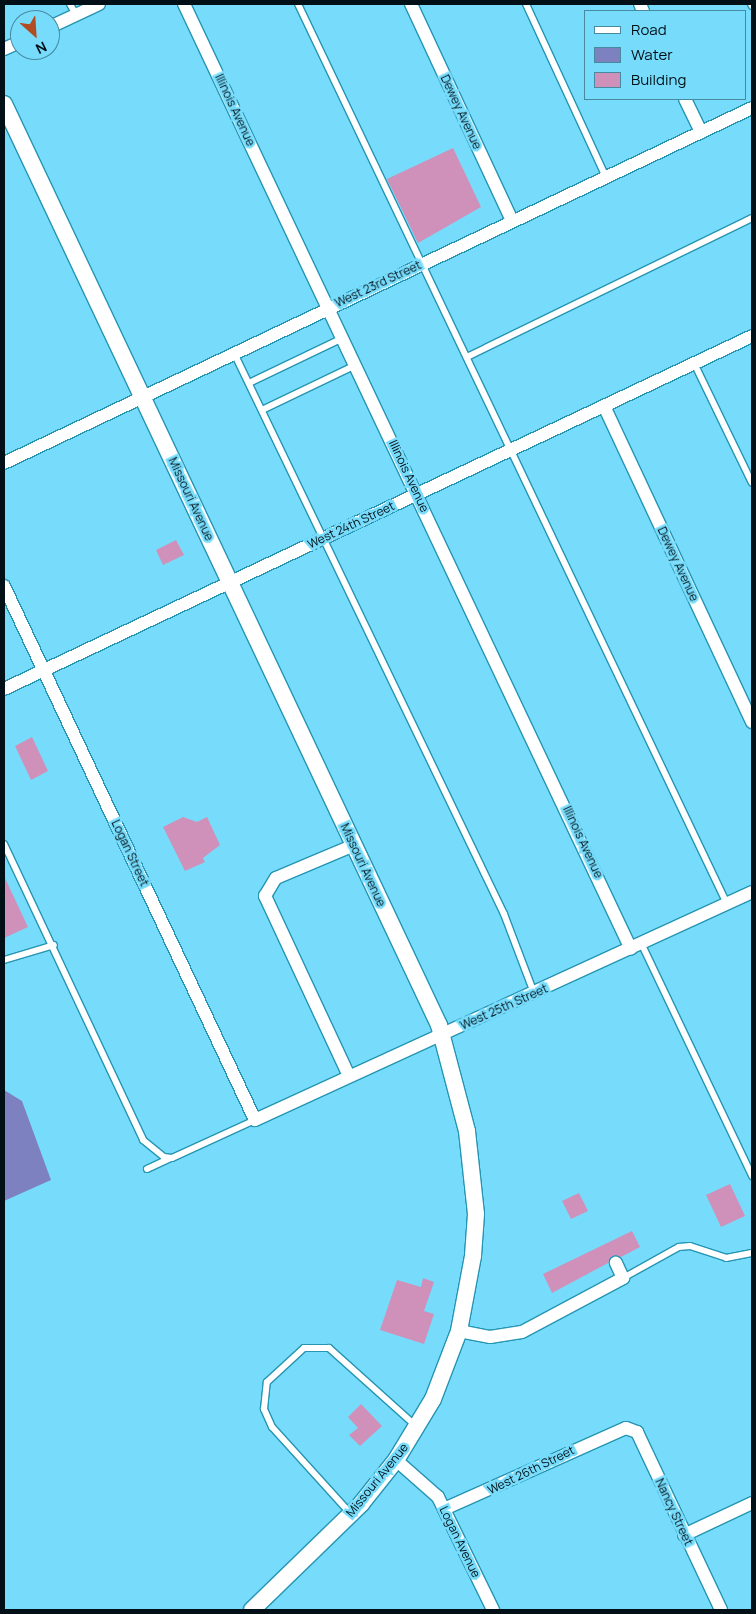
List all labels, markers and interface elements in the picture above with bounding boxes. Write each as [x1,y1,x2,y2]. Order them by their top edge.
north arrow [10,10,60,60]
legend [584,10,746,100]
text: Road [631,19,667,40]
text: N [33,37,50,59]
text: Water [631,44,673,65]
text: Building [631,69,686,90]
street label: Illinois Avenue [212,72,258,148]
street label: Dewey Avenue [437,72,485,152]
street label: West 23rd Street [333,258,423,310]
street label: Illinois Avenue [386,438,432,514]
street label: Missouri Avenue [165,455,217,543]
street label: West 24th Street [305,499,397,551]
street label: Dewey Avenue [654,524,702,604]
street label: Illinois Avenue [560,804,606,880]
street label: Logan Street [108,817,152,889]
street label: Missouri Avenue [337,821,389,909]
street label: West 25th Street [458,981,550,1033]
street label: Missouri Avenue [343,1440,411,1520]
street label: West 26th Street [485,1443,577,1497]
street label: Nancy Street [652,1476,696,1548]
street label: Logan Avenue [437,1504,483,1580]

